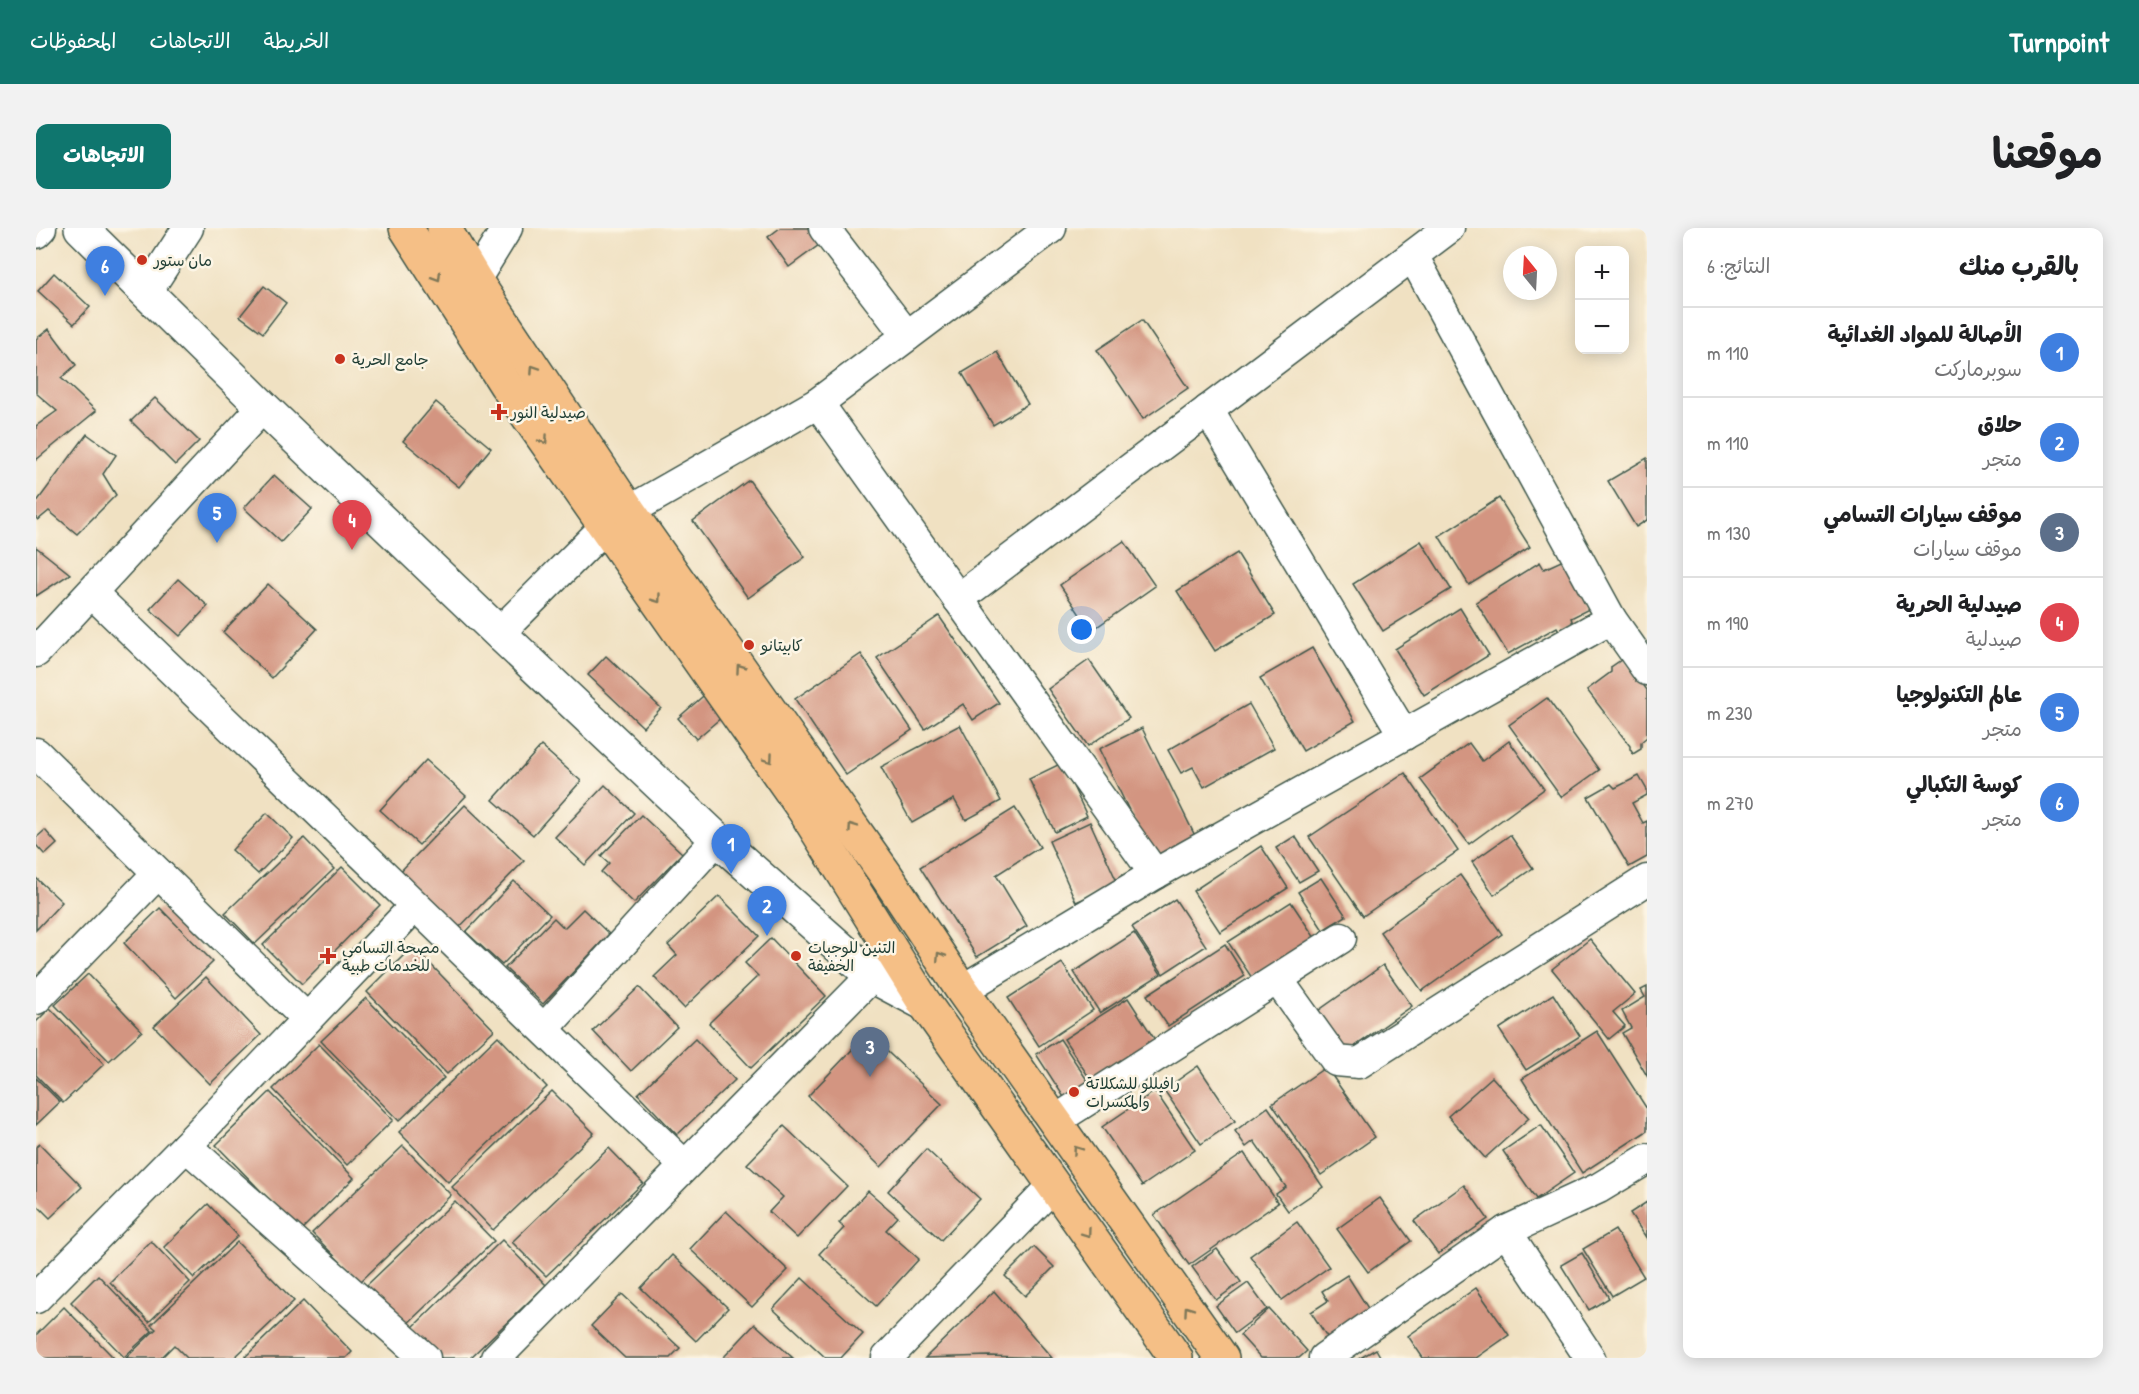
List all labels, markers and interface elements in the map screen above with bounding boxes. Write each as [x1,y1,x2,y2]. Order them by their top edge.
text: Turnpoint [2009,23,2109,61]
text: المحفوظات [30,26,116,55]
text: الاتجاهات [149,26,231,55]
text: الخريطة [264,26,329,55]
button: الاتجاهات [36,124,171,189]
text: موقعنا [1992,124,2103,181]
north arrow [1503,246,1557,300]
map controls [1575,246,1629,354]
button: + [1575,246,1629,300]
pin: 6 [86,247,124,296]
text: بالقرب منك [1959,248,2079,283]
place label: مان ستور [152,249,212,271]
text: النتائج: 6 [1707,252,1770,279]
marker: مان ستور [135,253,149,267]
one-way arrow [430,270,441,281]
button: − [1575,300,1629,354]
text: الأصالة للمواد الغدائية [1828,319,2022,349]
text: 110 m [1707,339,1749,366]
text: 1 [2056,339,2063,366]
place label: جامع الحرية [352,348,429,371]
marker: جامع الحرية [333,352,347,366]
text: سوبرماركت [1934,355,2022,382]
one-way arrow [531,364,542,375]
place label: صيدلية النور [509,401,586,423]
marker: صيدلية النور [492,405,506,419]
text: حلاق [1978,409,2022,439]
text: 110 m [1707,429,1749,456]
text: 2 [2055,429,2064,456]
one-way arrow [537,434,548,445]
text: متجر [1983,445,2022,472]
pin: 5 [198,494,237,543]
text: موقف سيارات التسامي [1823,499,2022,529]
pin: 4 [332,500,372,550]
text: 130 m [1707,519,1750,546]
text: 3 [2055,519,2064,546]
text: موقف سيارات [1913,535,2022,562]
text: صيدلية الحرية [1896,589,2022,619]
one-way arrow [650,593,661,604]
text: 190 m [1707,609,1749,636]
text: 4 [2056,609,2063,636]
your location [1067,615,1096,644]
text: صيدلية [1966,625,2022,652]
place label: كابيتانو [759,634,803,656]
marker: كابيتانو [742,638,756,652]
one-way arrow [736,663,747,674]
text: عالم التكنولوجيا [1896,679,2022,709]
text: 230 m [1707,699,1753,726]
text: 5 [2055,699,2064,726]
text: متجر [1983,715,2022,742]
one-way arrow [762,752,773,763]
text: كوسة التكبالي [1906,769,2022,799]
text: 270 m [1707,789,1753,816]
text: 6 [2056,789,2064,816]
text: متجر [1983,805,2022,832]
one-way arrow [848,823,859,834]
pin: 1 [712,824,750,874]
pin: 2 [748,886,786,936]
place label: مصحة التسامي للخدمات طبية [342,936,440,976]
place label: التنين للوجبات الخفيفة [808,936,895,976]
marker: مصحة التسامي للخدمات طبية [319,947,337,965]
marker: التنين للوجبات الخفيفة [789,949,803,963]
one-way arrow [936,952,947,963]
pin: 3 [850,1028,890,1077]
place label: رافيللو للشكلاتة والمكسرات [1086,1072,1180,1112]
marker: رافيللو للشكلاتة والمكسرات [1067,1085,1081,1099]
one-way arrow [1073,1146,1084,1157]
one-way arrow [1080,1227,1091,1238]
one-way arrow [1184,1306,1195,1317]

